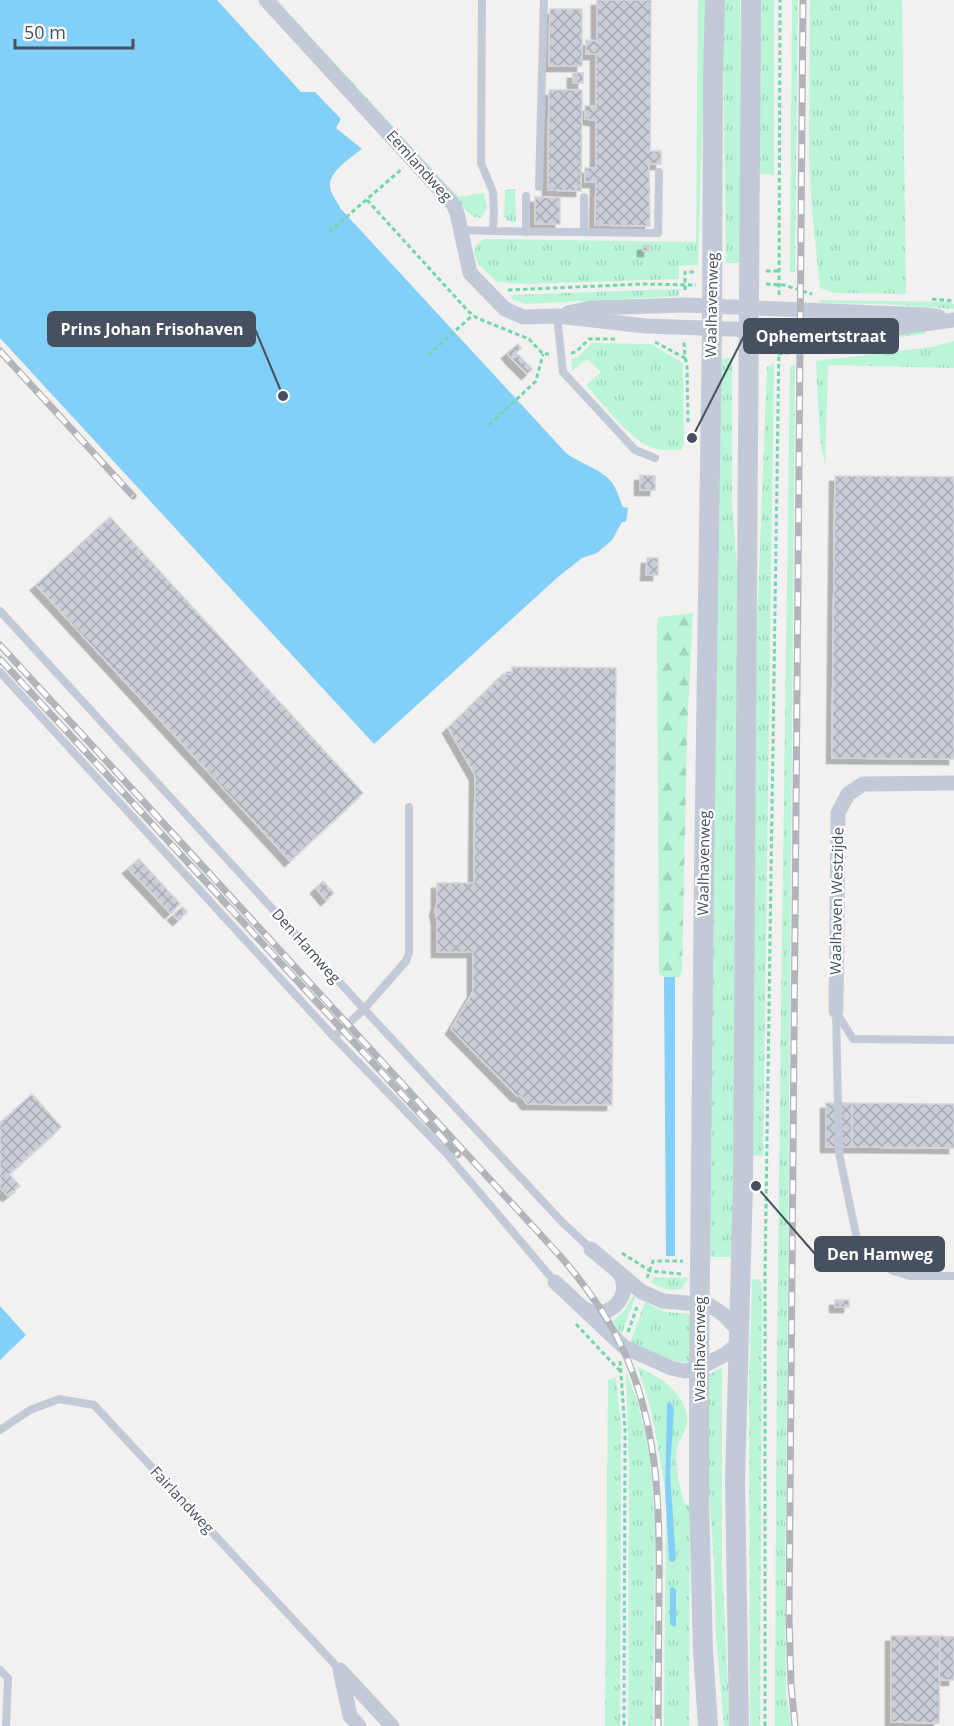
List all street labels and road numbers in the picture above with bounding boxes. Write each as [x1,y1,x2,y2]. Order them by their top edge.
street label: Eemlandweg [382,125,457,205]
street label: Waalhavenweg [700,252,722,358]
street label: Waalhavenweg [692,810,714,916]
street label: Waalhaven Westzijde [825,827,847,975]
street label: Den Hamweg [268,904,346,987]
street label: Waalhavenweg [689,1296,709,1402]
street label: Fairlandweg [147,1462,219,1537]

